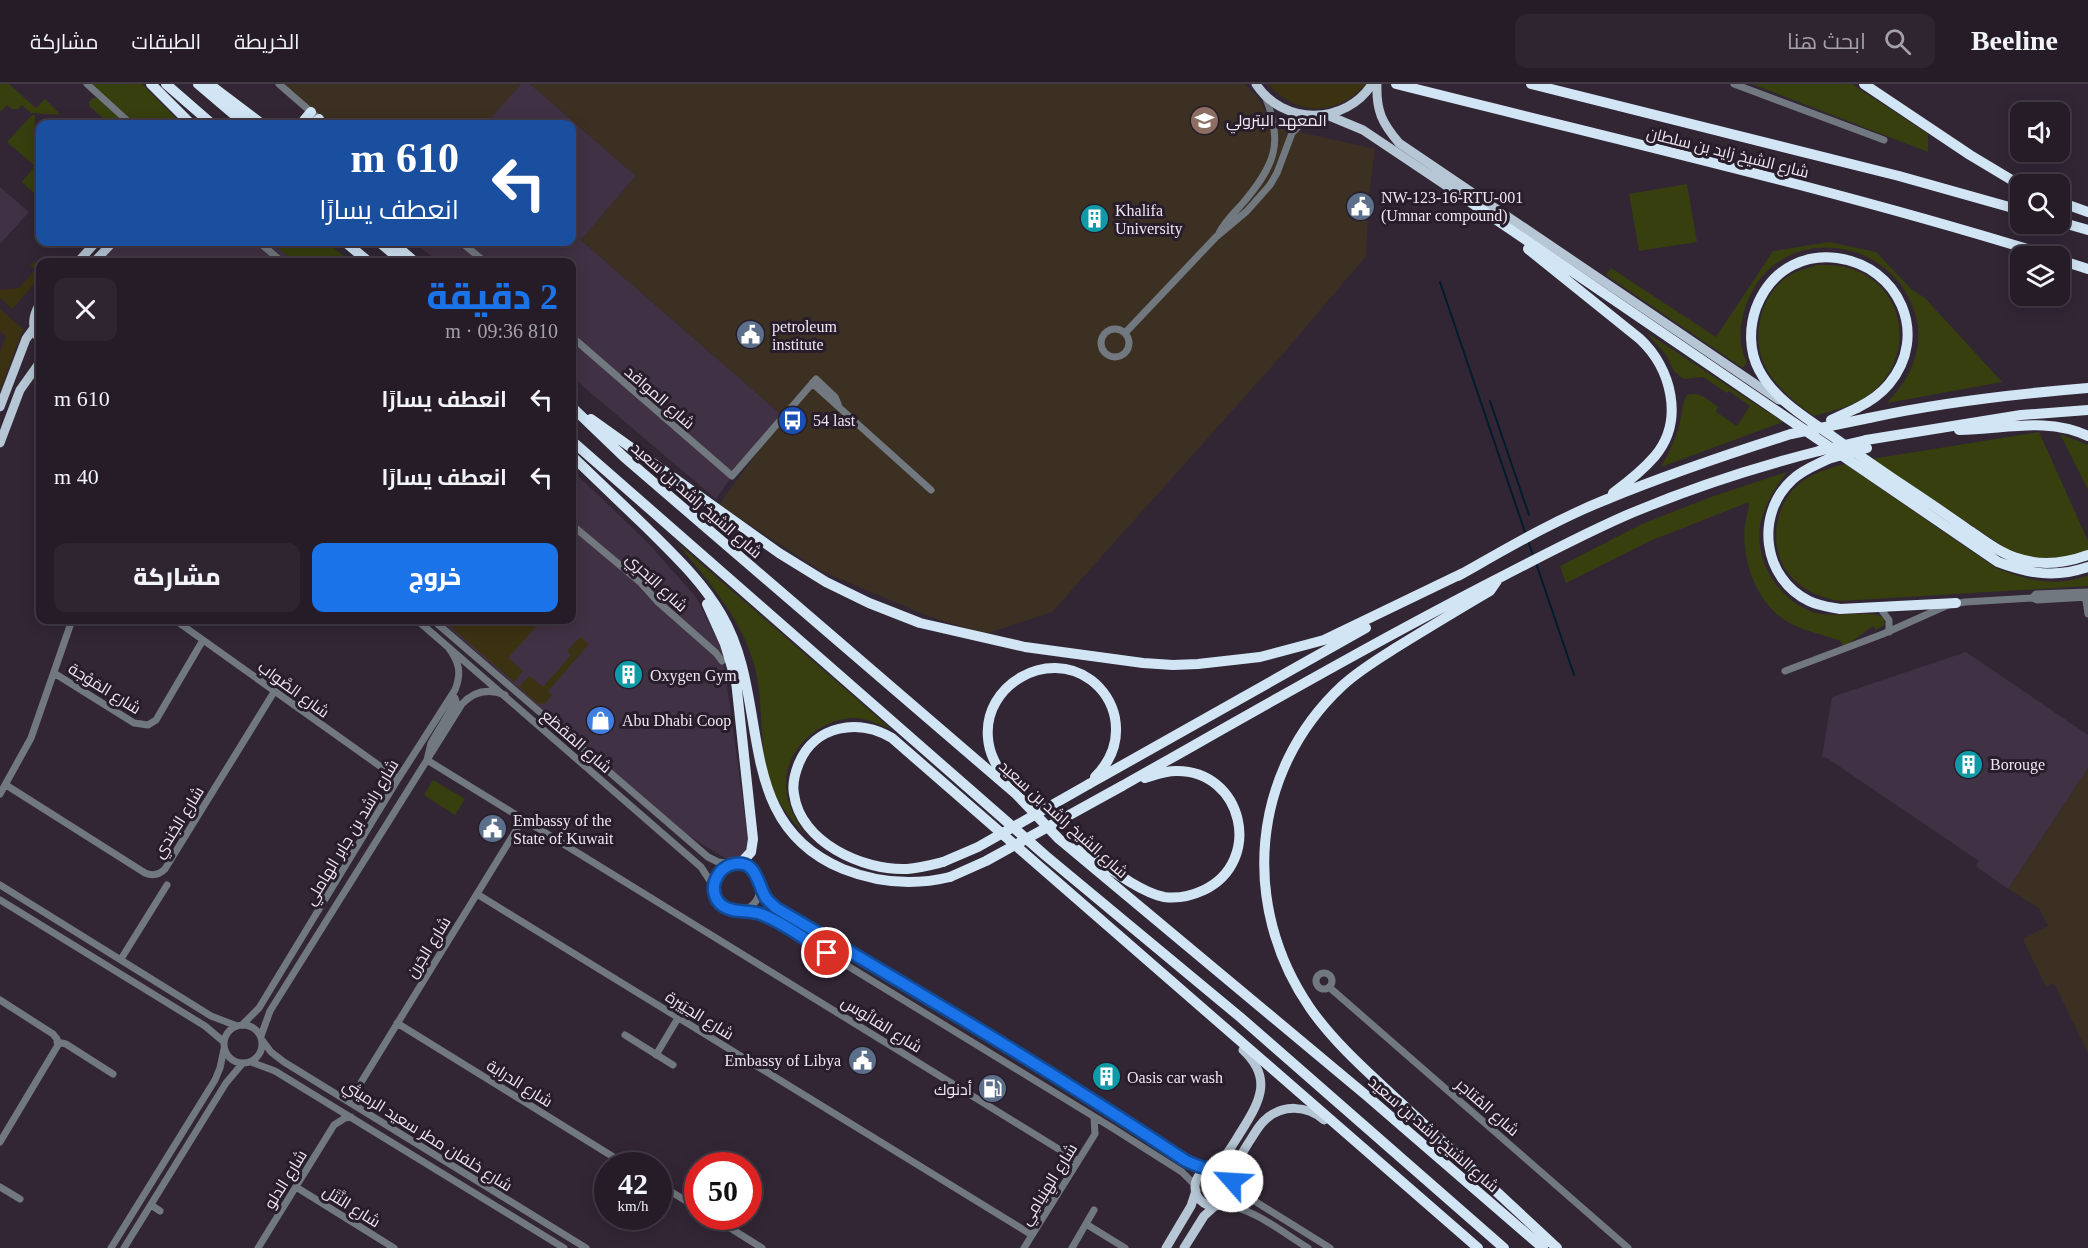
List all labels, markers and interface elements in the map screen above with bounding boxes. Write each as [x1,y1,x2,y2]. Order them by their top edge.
search box [1515,14,1935,68]
icon: search [1881,25,1914,58]
text: Beeline [1971,25,2058,56]
text: ابحث هنا [1787,29,1866,54]
text: مشاركة [30,30,99,54]
text: الطبقات [132,30,201,54]
text: الخريطة [234,30,300,54]
map controls [2010,102,2070,306]
button: sound [2010,102,2070,162]
school or university icon: المعهد البترولي [1189,104,1221,136]
place label: المعهد البترولي [1226,112,1327,134]
street label: شارع الشيخ زايد بن سلطان [1644,124,1811,184]
text: 610 m [351,135,459,181]
icon: left [480,144,558,222]
button: search [2010,174,2070,234]
place label: NW-123-16-RTU-001 (Umnar compound) [1381,189,1523,225]
public building icon: NW-123-16-RTU-001 (Umnar compound) [1344,190,1376,222]
text: انعطف يسارًا [319,195,459,225]
place label: Khalifa University [1115,202,1183,238]
building icon: Khalifa University [1078,203,1110,235]
button: layers [2010,246,2070,306]
text: 2 دقيقة [426,277,558,317]
button: close [54,278,117,341]
place label: petroleum institute [772,318,837,353]
public building icon: petroleum institute [735,319,767,351]
text: 810 m · 09:36 [445,320,558,342]
street label: شارع المواقد [620,363,698,434]
icon: left [525,383,558,416]
text: 610 m [54,386,110,411]
text: انعطف يسارًا [382,387,507,412]
bus stop icon: 54 last [776,404,808,436]
place label: 54 last [813,412,856,429]
street label: شارع الشيخ راشد بن سعيد [626,439,765,564]
icon: left [525,461,558,494]
text: 40 m [54,464,99,489]
text: انعطف يسارًا [382,465,507,490]
button: مشاركة [54,543,300,612]
button: خروج [312,543,558,612]
street label: شارع البَحرِي [619,550,691,619]
street label: شارع الصَّواب [253,658,332,723]
building icon: Oxygen Gym [613,659,645,691]
street label: شارع المَوْجة [64,660,144,720]
place label: Oxygen Gym [650,667,737,685]
shop icon: Abu Dhabi Coop [585,704,617,736]
street label: شارع المَقطَع [536,706,615,779]
place label: Abu Dhabi Coop [622,712,731,730]
building icon: Borouge [1953,748,1985,780]
place label: Borouge [1990,756,2045,774]
street label: شارع راشد بن جابر الهاملي [301,757,406,911]
street label: شارع الشيخ راشد بن سعيد [994,757,1131,884]
street label: شارع الجُندي [150,783,211,864]
place label: Embassy of the State of Kuwait [513,812,614,847]
public building icon: Embassy of the State of Kuwait [476,813,508,845]
street label: شارع الجَرن [403,914,456,983]
pin [801,927,852,978]
icon: arrive [810,936,843,969]
street label: شارع الحِيَيرة [661,988,737,1046]
street label: شارع الفانُوس [837,993,925,1058]
public building icon: Embassy of Libya [846,1044,878,1076]
place label: Embassy of Libya [725,1052,841,1070]
street label: شارع الدرابة [482,1057,556,1113]
building icon: Oasis car wash [1090,1061,1122,1093]
place label: Oasis car wash [1127,1069,1223,1086]
fuel station icon: أدنوك [977,1073,1009,1105]
street label: شارع الشيخ راشد بن سعيد [1363,1073,1502,1198]
street label: شارع المُتاجر [1450,1075,1523,1142]
street label: شارع خلفان مطر سعيد الرميثي [337,1076,516,1199]
place label: أدنوك [934,1080,972,1099]
street label: شارع الهِنيامِي [1017,1140,1084,1231]
street label: شارع الدلو [261,1147,313,1213]
position arrow [1200,1149,1264,1213]
speed limit sign: 50 [684,1152,762,1230]
text: 42 [618,1167,648,1200]
street label: شارع النَّتَل [318,1181,385,1233]
text: km/h [618,1198,648,1214]

